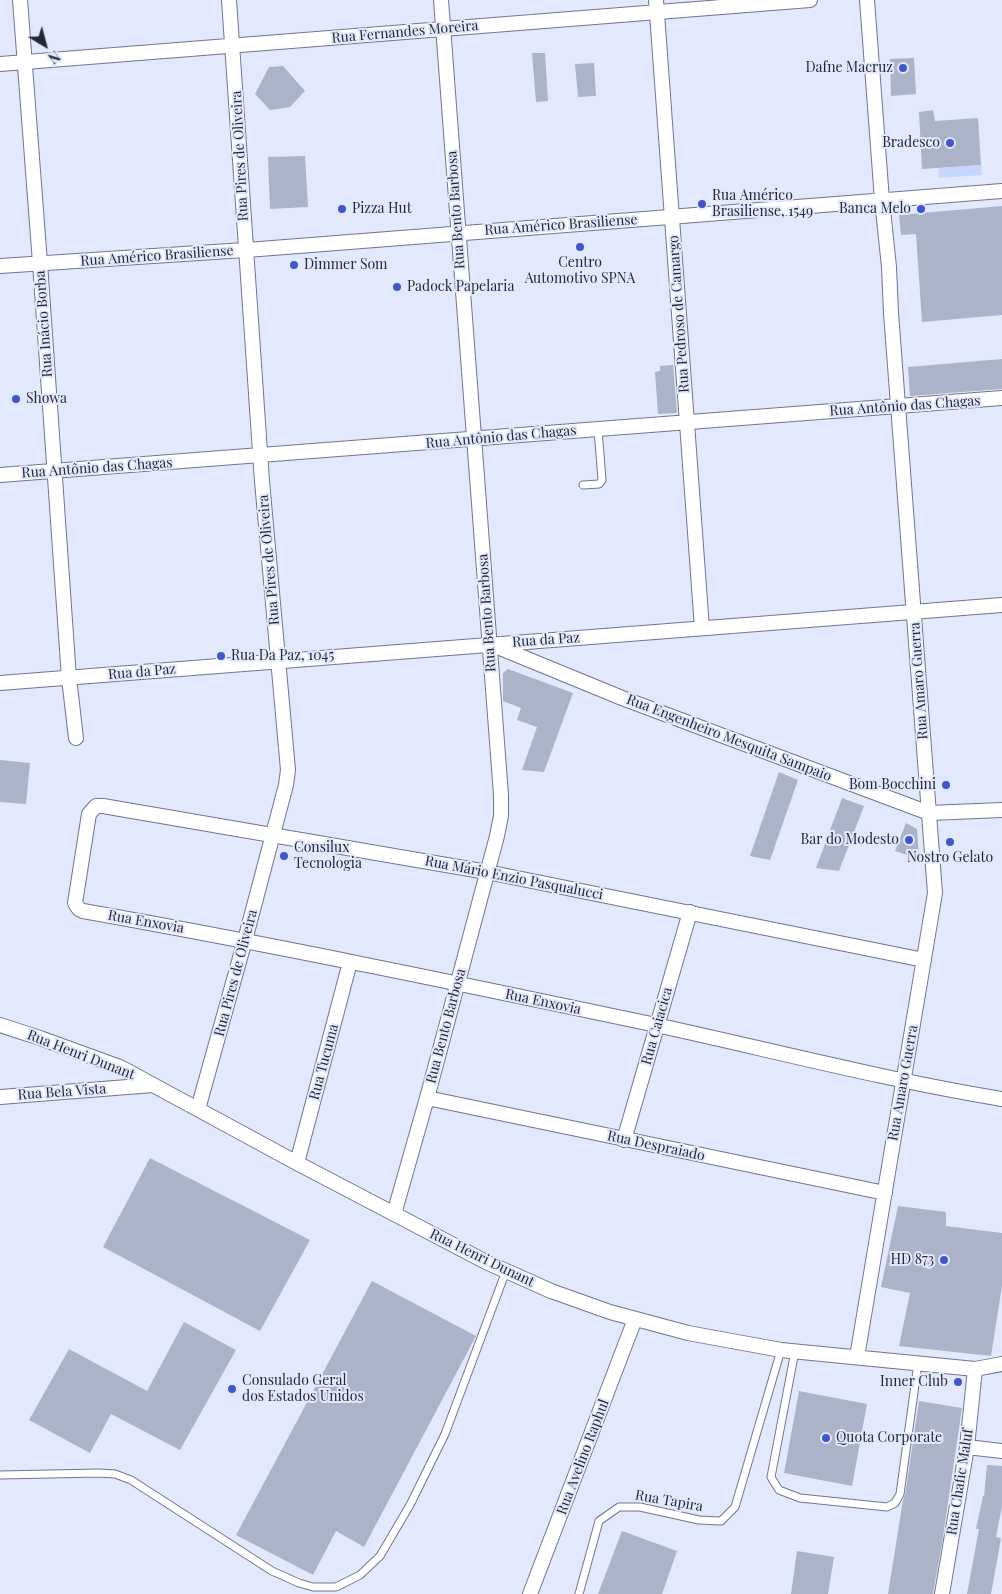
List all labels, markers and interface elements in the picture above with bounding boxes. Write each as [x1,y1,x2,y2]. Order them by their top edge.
street label: Rua Fernandes Moreira [331,17,479,47]
north arrow [20,20,70,70]
text: N [45,47,64,68]
place label: Dafne Macruz [805,60,893,76]
marker: Dafne Macruz [897,62,909,74]
street label: Rua Pires de Oliveira [228,90,252,222]
place label: Bradesco [882,135,940,151]
marker: Bradesco [944,137,956,149]
street label: Rua Bento Barbosa [443,150,469,270]
place label: Rua Américo Brasiliense, 1549 [712,188,813,220]
marker: Rua Américo Brasiliense, 1549 [696,198,708,210]
place label: Pizza Hut [352,201,412,217]
place label: Banca Melo [839,201,911,217]
marker: Pizza Hut [336,203,348,215]
marker: Banca Melo [915,203,927,215]
street label: Rua Américo Brasiliense [484,211,638,239]
street label: Rua Pedroso de Camargo [665,235,693,393]
marker: Centro Automotivo SPNA [574,241,586,253]
street label: Rua Américo Brasiliense [80,242,234,270]
place label: Centro Automotivo SPNA [525,255,635,288]
place label: Dimmer Som [304,257,388,273]
marker: Dimmer Som [288,259,300,271]
street label: Rua Inácio Borba [32,270,56,378]
place label: Padock Papelaria [407,279,514,295]
marker: Padock Papelaria [391,281,403,293]
place label: Showa [26,391,67,407]
street label: Rua Antônio das Chagas [829,392,981,420]
marker: Showa [10,393,22,405]
street label: Rua Antônio das Chagas [425,422,577,452]
street label: Rua Antônio das Chagas [21,454,173,482]
street label: Rua Pires de Oliveira [255,494,283,626]
street label: Rua Bento Barbosa [474,553,500,673]
street label: Rua Amaro Guerra [907,622,931,740]
street label: Rua da Paz [512,629,580,651]
place label: Rua Da Paz, 1045 [231,648,334,664]
marker: Rua Da Paz, 1045 [215,650,227,662]
street label: Rua da Paz [107,661,177,683]
street label: Rua Engenheiro Mesquita Sampaio [624,691,834,785]
place label: Bom Bocchini [849,777,936,793]
marker: Bom Bocchini [940,779,952,791]
place label: Bar do Modesto [801,832,899,848]
marker: Bar do Modesto [903,834,915,846]
marker: Nostro Gelato [944,836,956,848]
place label: Consilux Tecnologia [294,840,362,872]
marker: Consilux Tecnologia [278,850,290,862]
place label: Nostro Gelato [907,850,993,866]
street label: Rua Mário Enzio Pasqualucci [423,852,605,904]
street label: Rua Enxovia [107,907,185,937]
street label: Rua Pires de Oliveira [211,908,261,1038]
street label: Rua Bento Barbosa [423,967,469,1085]
street label: Rua Caiacica [638,985,676,1067]
street label: Rua Enxovia [504,986,582,1018]
street label: Rua Tucuma [306,1022,342,1102]
street label: Rua Amaro Guerra [885,1024,921,1142]
street label: Rua Henri Dunant [25,1027,137,1083]
street label: Rua Bela Vista [17,1081,107,1103]
street label: Rua Despraiado [606,1127,706,1165]
street label: Rua Henri Dunant [427,1225,537,1291]
place label: HD 873 [891,1252,934,1268]
marker: HD 873 [938,1254,950,1266]
place label: Consulado Geral dos Estados Unidos [242,1373,364,1405]
place label: Inner Club [880,1374,948,1390]
marker: Inner Club [952,1376,964,1388]
marker: Consulado Geral dos Estados Unidos [226,1383,238,1395]
street label: Rua Avelino Raphul [553,1397,613,1517]
street label: Rua Chafic Maluf [943,1428,977,1536]
place label: Quota Corporate [836,1430,942,1446]
marker: Quota Corporate [820,1432,832,1444]
street label: Rua Tapira [634,1487,704,1515]

